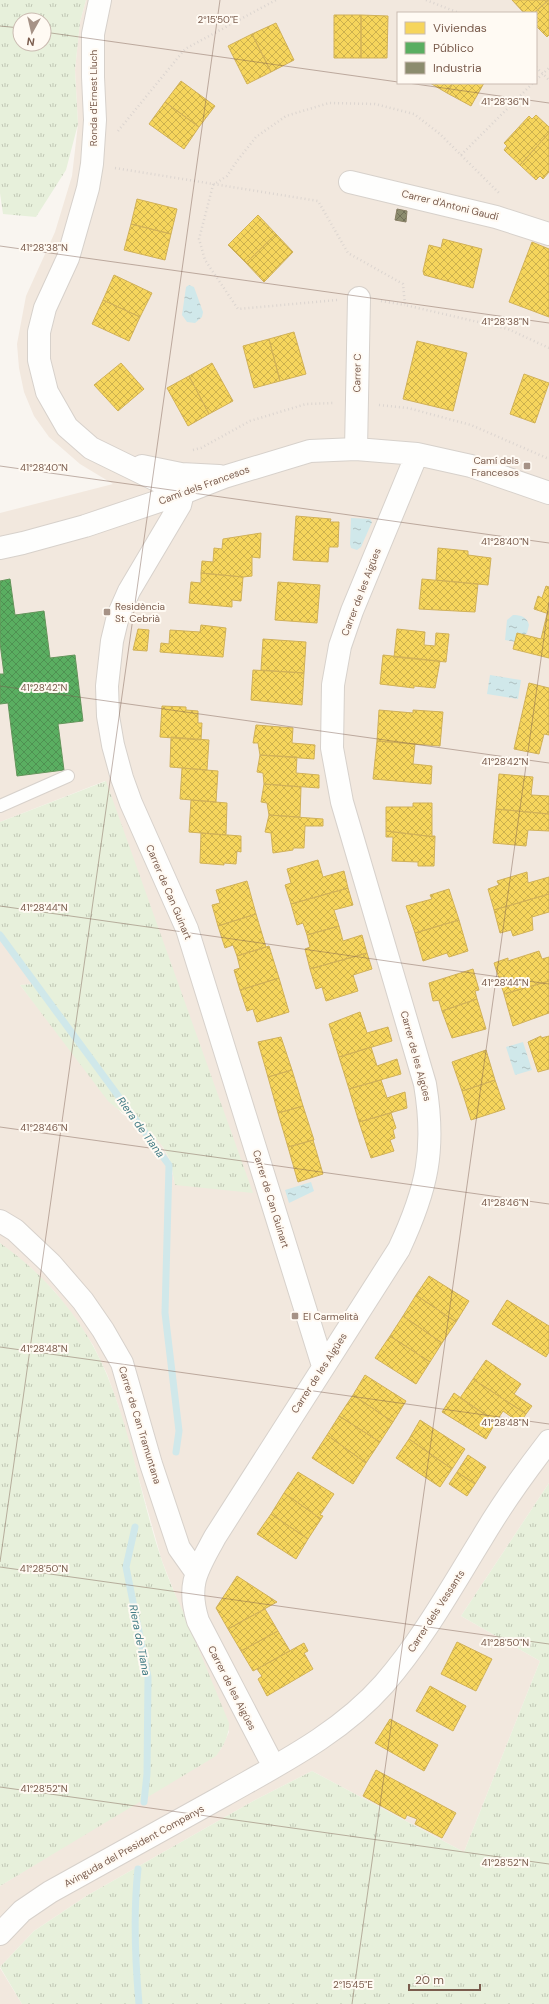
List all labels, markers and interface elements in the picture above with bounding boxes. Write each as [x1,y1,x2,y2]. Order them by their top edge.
north arrow [12,12,52,52]
legend [397,12,537,84]
text: 2°15'50"E [197,13,239,26]
text: Viviendas [433,20,487,36]
text: N [26,34,36,49]
text: Público [433,40,474,56]
street label: Ronda d'Ernest Lluch [87,50,100,146]
text: Industria [433,60,481,76]
text: 41°28'36"N [481,95,529,108]
street label: Carrer d'Antoni Gaudí [400,187,500,223]
text: 41°28'38"N [20,241,68,254]
text: 41°28'38"N [481,315,529,328]
street label: Carrer C [350,353,364,393]
place label: Camí dels Francesos [471,454,519,479]
text: 41°28'40"N [20,461,68,474]
marker: Camí dels Francesos [522,461,532,471]
street label: Camí dels Francesos [157,462,251,508]
text: 41°28'40"N [481,535,529,548]
street label: Carrer de les Aigües [338,546,384,638]
place label: Residència St. Cebrià [115,600,165,625]
marker: Residència St. Cebrià [102,607,112,617]
text: 41°28'42"N [21,681,68,694]
text: 41°28'42"N [482,755,529,768]
street label: Carrer de Can Guinart [143,843,195,942]
text: 41°28'44"N [20,901,68,914]
text: 41°28'44"N [481,976,529,989]
street label: Carrer de les Aigües [398,1009,434,1103]
water label: Riera de Tiana [114,1094,168,1160]
text: 41°28'46"N [20,1121,68,1134]
street label: Carrer de Can Guinart [250,1148,292,1250]
text: 41°28'46"N [481,1196,529,1209]
place label: El Carmelità [303,1310,358,1323]
marker: El Carmelità [290,1311,300,1321]
street label: Carrer de les Aigües [288,1330,350,1416]
text: 41°28'48"N [20,1342,68,1355]
street label: Carrer de Can Tramuntana [116,1364,164,1486]
text: 41°28'48"N [481,1416,529,1429]
text: 41°28'50"N [20,1562,68,1575]
street label: Carrer dels Vessants [405,1567,467,1655]
water label: Riera de Tiana [126,1603,154,1677]
text: 41°28'50"N [481,1636,529,1649]
street label: Carrer de les Aigües [205,1644,259,1732]
text: 41°28'52"N [20,1782,68,1795]
street label: Avinguda del President Companys [62,1802,206,1890]
text: 41°28'52"N [481,1856,529,1869]
scale bar [409,1966,480,1992]
text: 20 m [415,1972,444,1988]
text: 2°15'45"E [333,1978,373,1991]

